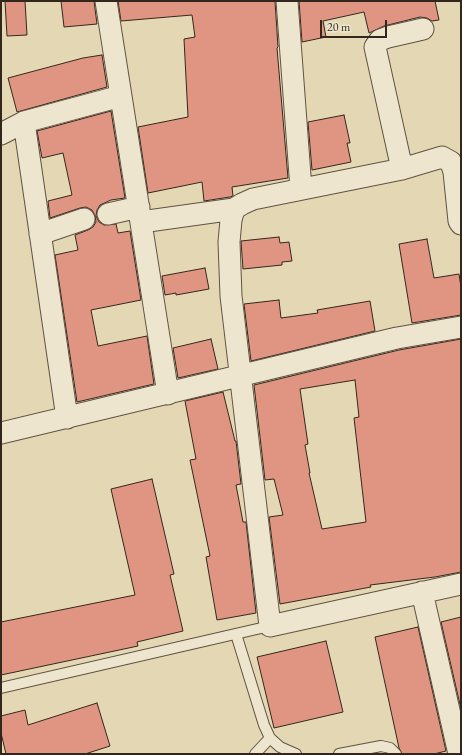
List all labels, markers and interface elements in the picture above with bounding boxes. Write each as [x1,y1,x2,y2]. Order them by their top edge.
scale bar [322,12,389,38]
text: 20 m [327,19,350,35]

